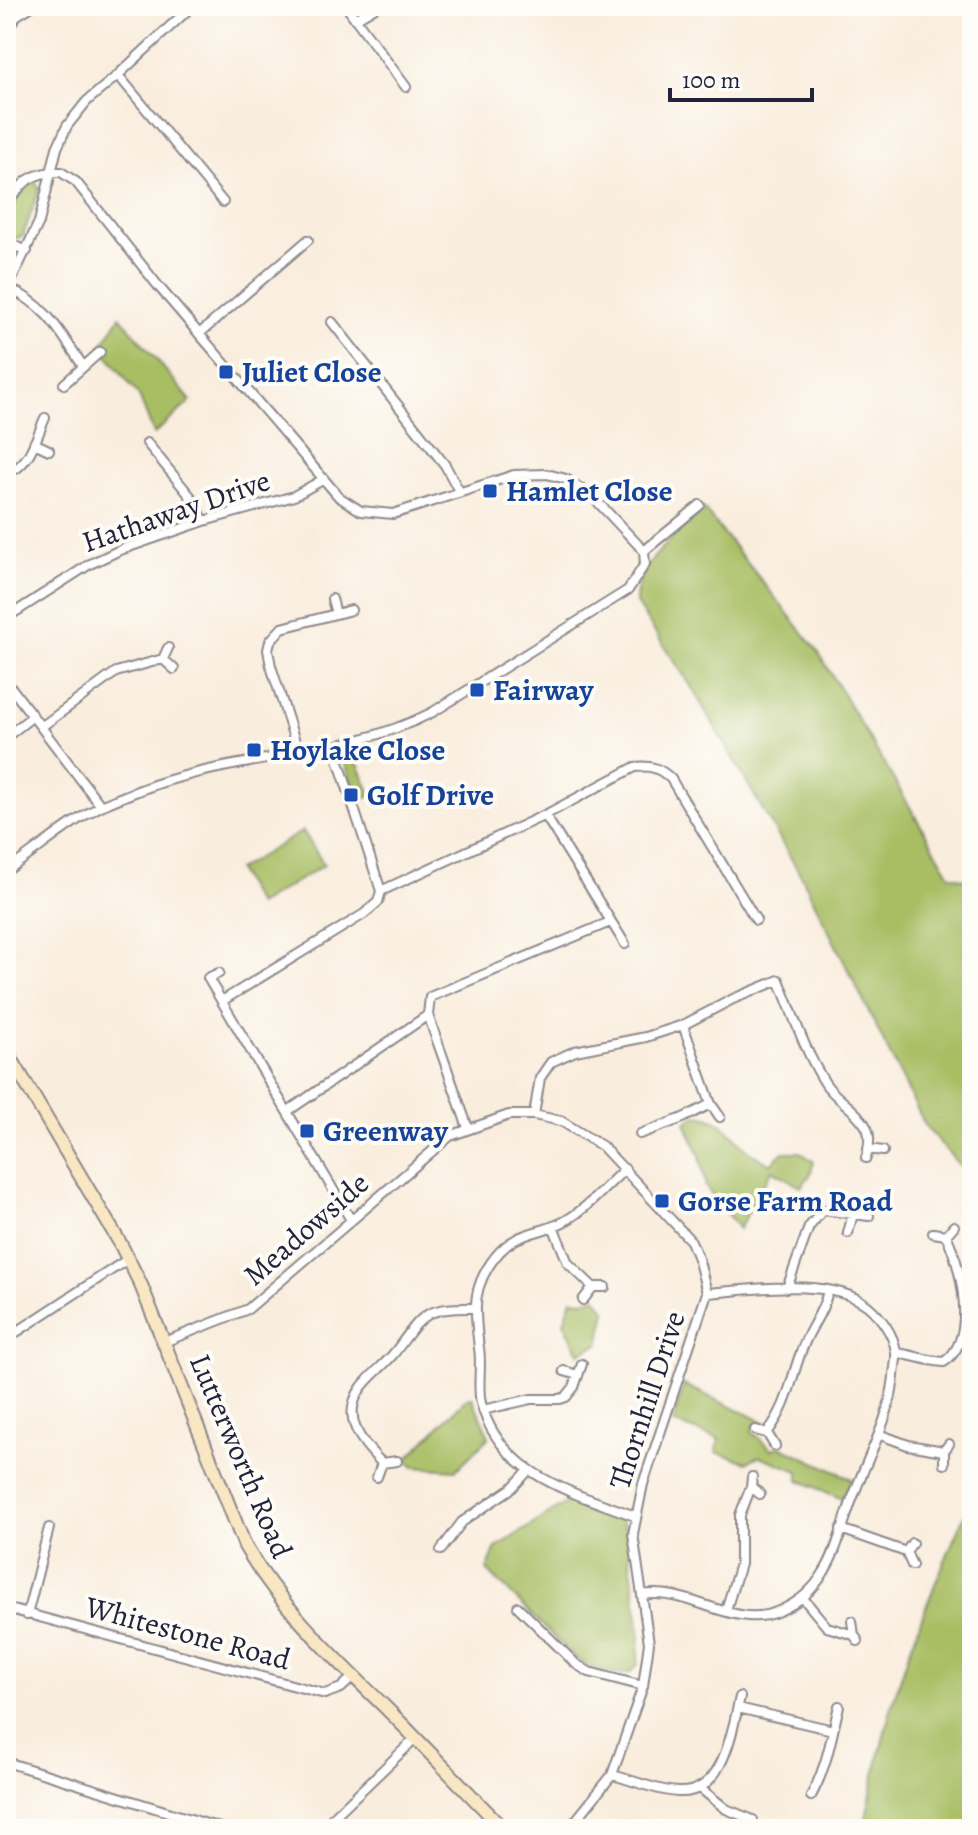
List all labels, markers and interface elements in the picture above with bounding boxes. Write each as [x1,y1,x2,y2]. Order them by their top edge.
scale bar [670,52,812,102]
text: 100 m [682,64,741,96]
place label: Juliet Close [242,352,382,392]
marker: Juliet Close [217,363,235,381]
street label: Hathaway Drive [77,460,275,562]
place label: Hamlet Close [506,471,673,511]
marker: Hamlet Close [481,482,499,500]
place label: Fairway [493,670,594,710]
marker: Fairway [468,681,486,699]
place label: Hoylake Close [270,730,445,770]
marker: Hoylake Close [245,741,263,759]
place label: Golf Drive [367,775,494,815]
marker: Golf Drive [342,786,360,804]
place label: Greenway [323,1111,449,1151]
marker: Greenway [298,1122,316,1140]
street label: Meadowside [235,1163,377,1295]
place label: Gorse Farm Road [678,1181,893,1221]
marker: Gorse Farm Road [653,1192,671,1210]
street label: Thornhill Drive [599,1306,695,1494]
street label: Lutterworth Road [180,1348,302,1565]
street label: Whitestone Road [80,1586,296,1680]

